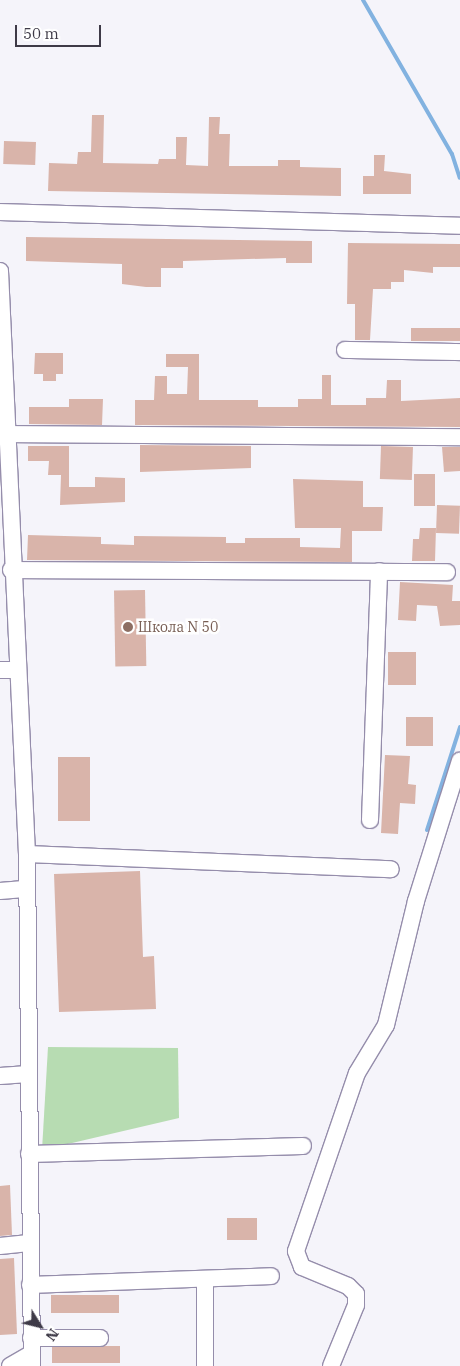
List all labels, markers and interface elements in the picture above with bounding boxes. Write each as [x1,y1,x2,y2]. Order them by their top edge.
scale bar [18,15,104,47]
text: 50 m [23,24,59,43]
place label: Школа N 50 [138,619,218,635]
marker: Школа N 50 [122,621,134,633]
north arrow [15,1301,65,1351]
text: N [42,1325,63,1345]

